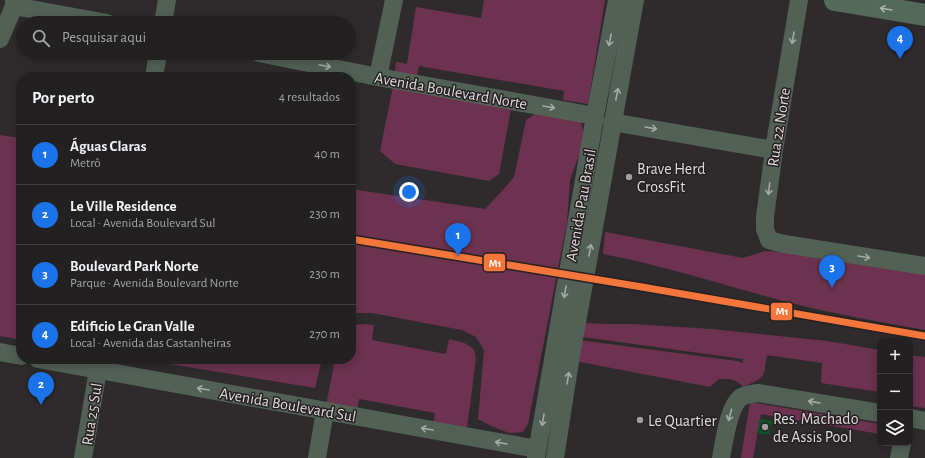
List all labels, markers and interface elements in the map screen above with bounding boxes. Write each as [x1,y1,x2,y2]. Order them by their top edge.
one-way arrow [880,5,893,13]
search box [16,16,356,60]
pin: 4 [887,26,913,59]
icon: search [30,27,52,49]
text: Pesquisar aqui [62,30,146,45]
one-way arrow [788,32,796,45]
one-way arrow [605,33,613,46]
one-way arrow [318,63,331,71]
street label: Avenida Boulevard Norte [373,70,528,112]
street label: Rua 22 Norte [765,87,793,168]
one-way arrow [614,88,622,101]
text: Por perto [32,89,95,106]
text: 4 resultados [279,91,340,104]
one-way arrow [542,104,555,112]
one-way arrow [644,125,657,133]
text: Águas Claras [70,139,147,154]
text: 1 [43,148,47,161]
text: 40 m [314,148,340,161]
street label: Avenida Pau Brasil [563,148,599,263]
text: Metrô [70,157,101,170]
place label: Brave Herd CrossFit [637,161,706,195]
marker: Brave Herd CrossFit [624,172,634,182]
your location [399,182,419,202]
one-way arrow [765,182,772,195]
text: Le Ville Residence [70,199,177,214]
text: 2 [42,208,48,221]
text: 230 m [309,208,340,221]
text: Local · Avenida Boulevard Sul [70,217,216,230]
pin: 1 [445,223,471,256]
one-way arrow [586,244,594,257]
line badge: M1 [483,253,506,272]
one-way arrow [857,253,870,261]
pin: 3 [819,255,845,288]
text: M1 [489,258,501,269]
text: Boulevard Park Norte [70,259,198,274]
text: 3 [42,268,48,281]
text: 230 m [309,268,340,281]
text: Parque · Avenida Boulevard Norte [70,277,239,290]
one-way arrow [561,285,569,298]
line badge: M1 [770,302,793,321]
text: M1 [776,306,788,317]
text: Edificio Le Gran Valle [70,319,194,334]
text: 4 [42,328,48,341]
text: 270 m [309,328,340,341]
text: Local · Avenida das Castanheiras [70,337,231,350]
map controls [877,338,913,446]
button: + [877,338,913,374]
pin: 2 [28,372,54,405]
one-way arrow [564,372,572,385]
button: − [877,374,913,410]
street label: Rua 25 Sul [79,382,105,447]
one-way arrow [197,385,210,393]
street label: Avenida Boulevard Sul [218,385,357,425]
one-way arrow [808,398,821,406]
one-way arrow [726,409,734,422]
button: layers [877,410,913,446]
place label: Res. Machado de Assis Pool [773,411,859,445]
one-way arrow [539,413,547,426]
place label: Le Quartier [648,413,718,430]
marker: Le Quartier [635,415,645,425]
marker: Res. Machado de Assis Pool [760,422,770,432]
one-way arrow [421,425,434,433]
one-way arrow [495,439,508,447]

